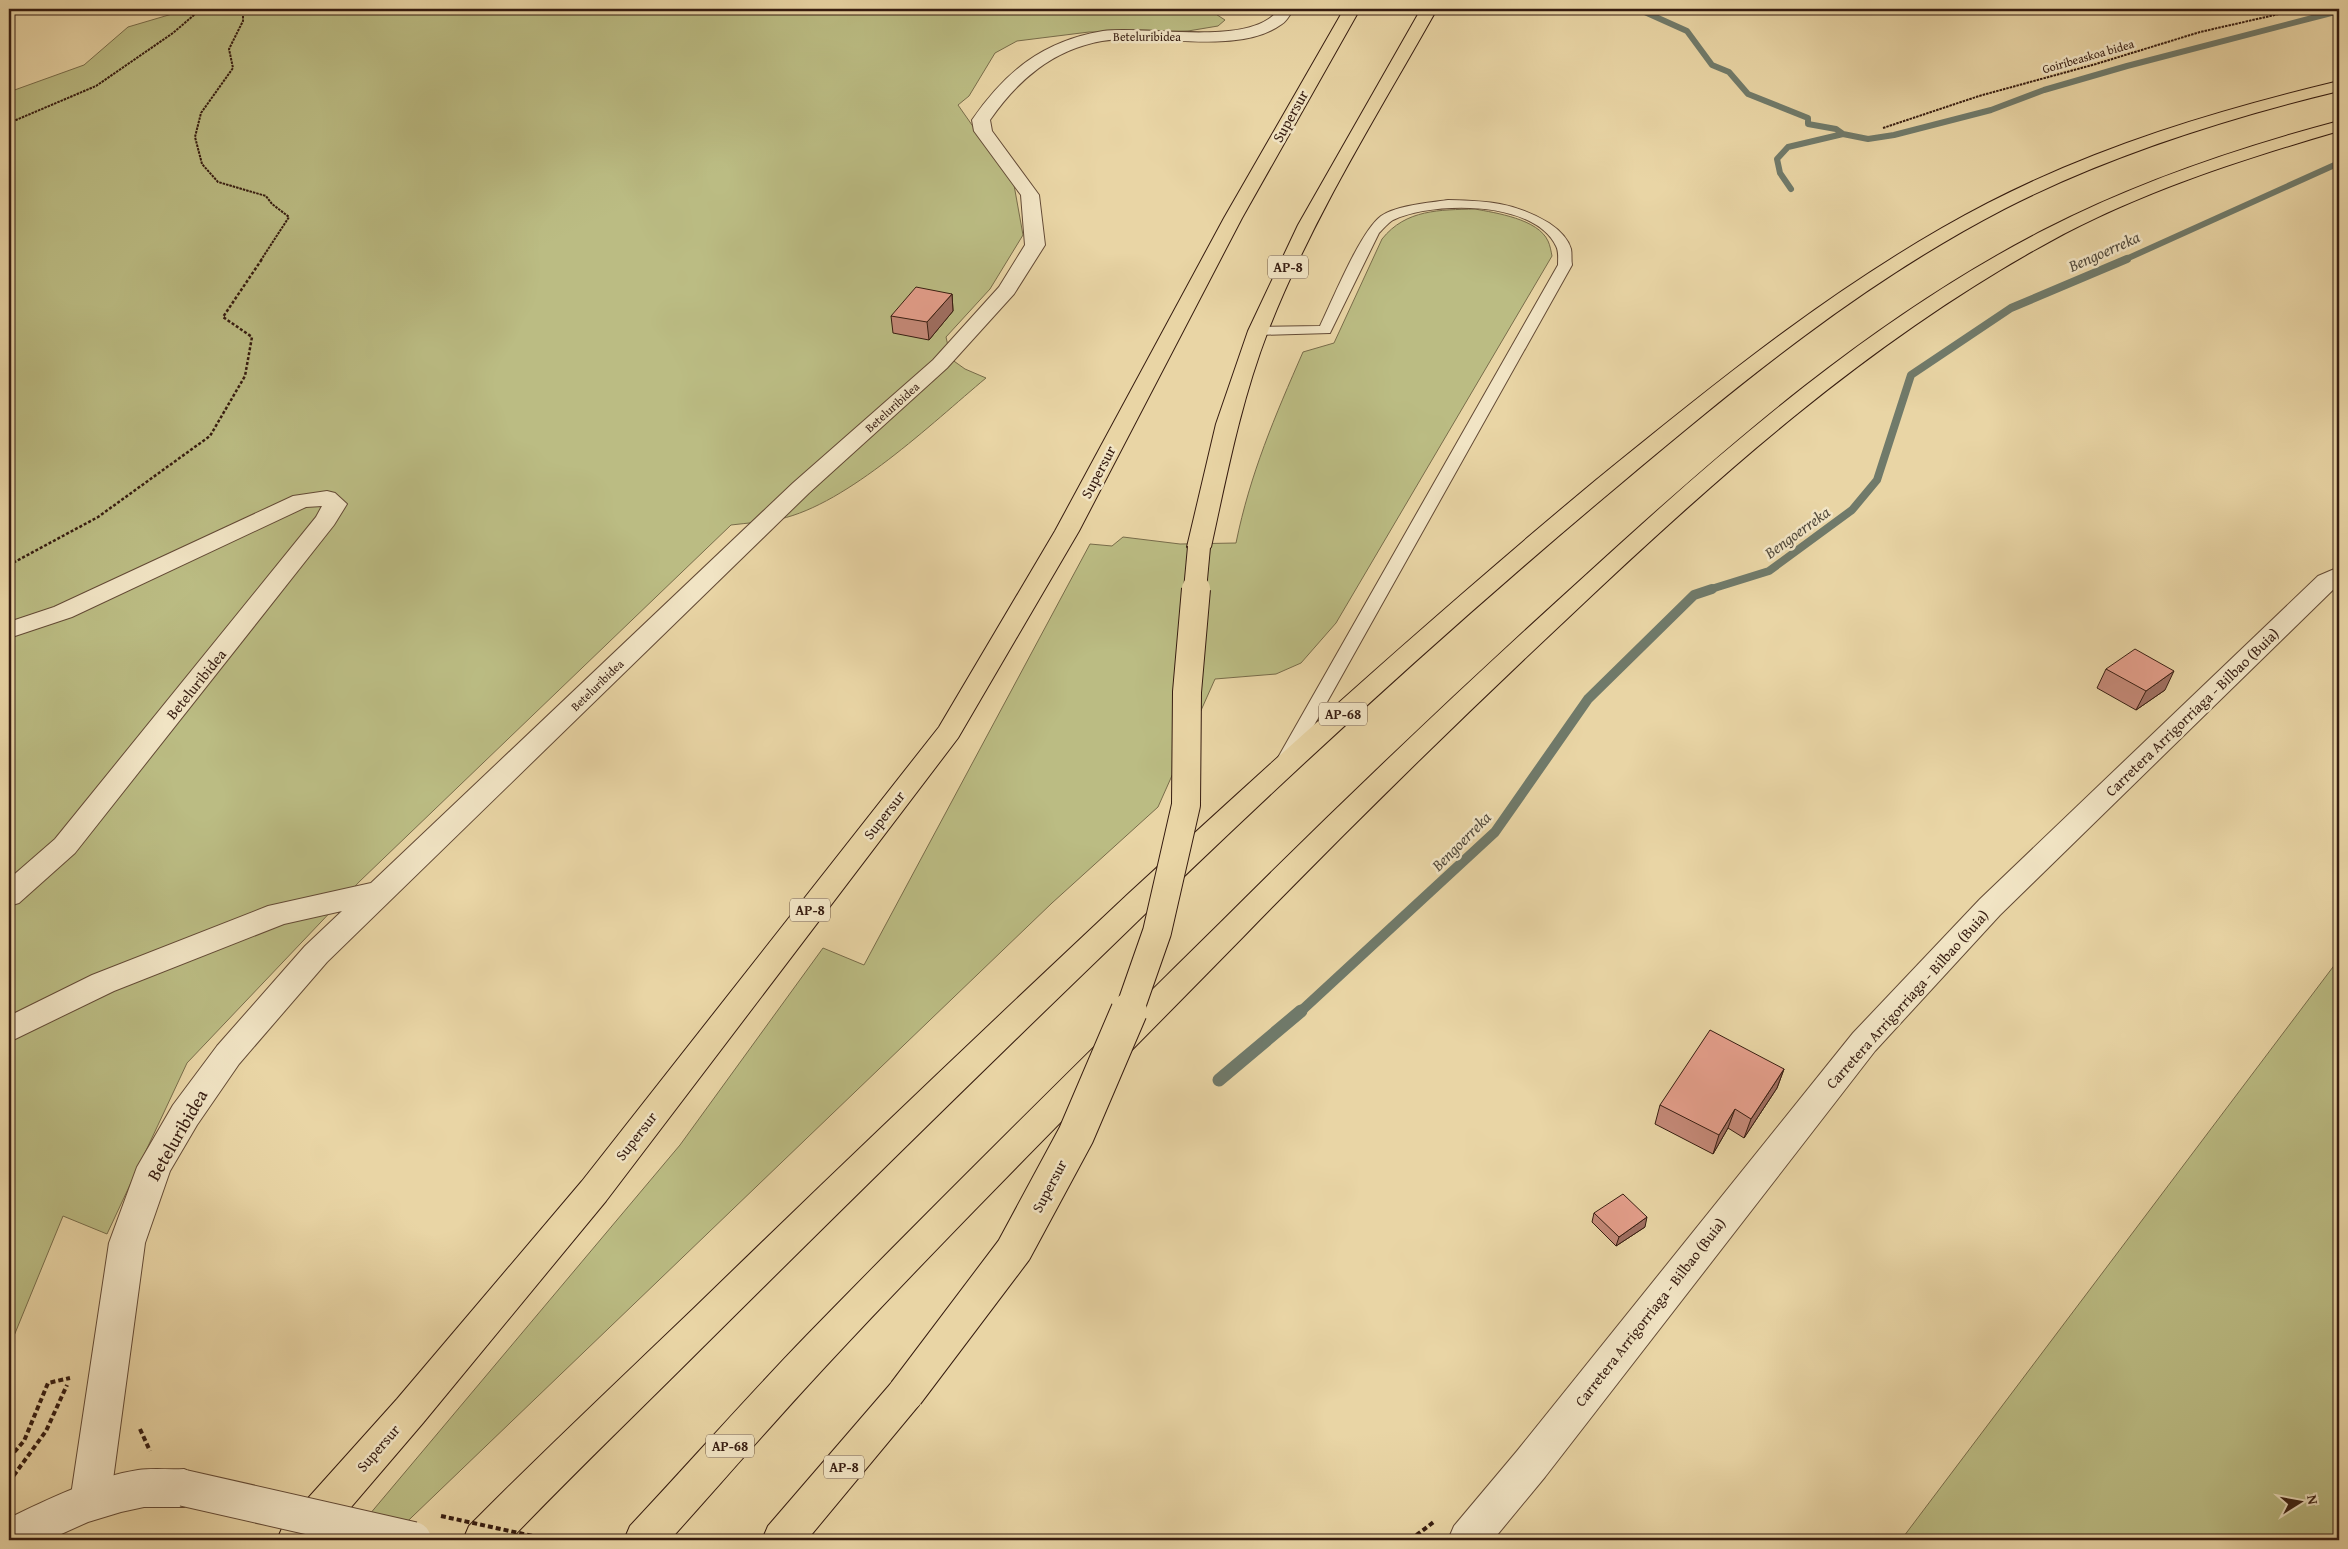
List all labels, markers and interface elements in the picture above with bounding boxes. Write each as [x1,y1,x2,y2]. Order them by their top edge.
street label: Beteluribidea [1113,28,1181,45]
street label: Goiribeaskoa bidea [2040,35,2136,77]
street label: Supersur [1267,86,1313,146]
water label: Bengoerreka [2064,224,2144,278]
road number: AP-8 [1268,256,1308,278]
street label: Beteluribidea [861,378,923,436]
street label: Supersur [1075,442,1121,502]
water label: Bengoerreka [1758,500,1835,565]
street label: Carretera Arrigorriaga - Bilbao (Buia) [2100,623,2284,801]
street label: Beteluribidea [161,644,231,724]
street label: Beteluribidea [567,655,628,715]
road number: AP-68 [1319,702,1367,726]
street label: Supersur [858,786,910,844]
water label: Bengoerreka [1425,805,1497,877]
road number: AP-8 [790,898,830,922]
street label: Carretera Arrigorriaga - Bilbao (Buia) [1821,905,1993,1093]
street label: Beteluribidea [140,1084,214,1186]
street label: Supersur [610,1107,662,1165]
street label: Supersur [1026,1156,1072,1216]
street label: Carretera Arrigorriaga - Bilbao (Buia) [1570,1213,1730,1411]
street label: Supersur [351,1420,405,1476]
road number: AP-68 [706,1434,754,1458]
road number: AP-8 [824,1455,864,1478]
north arrow [2276,1476,2326,1526]
text: N [2302,1493,2324,1507]

